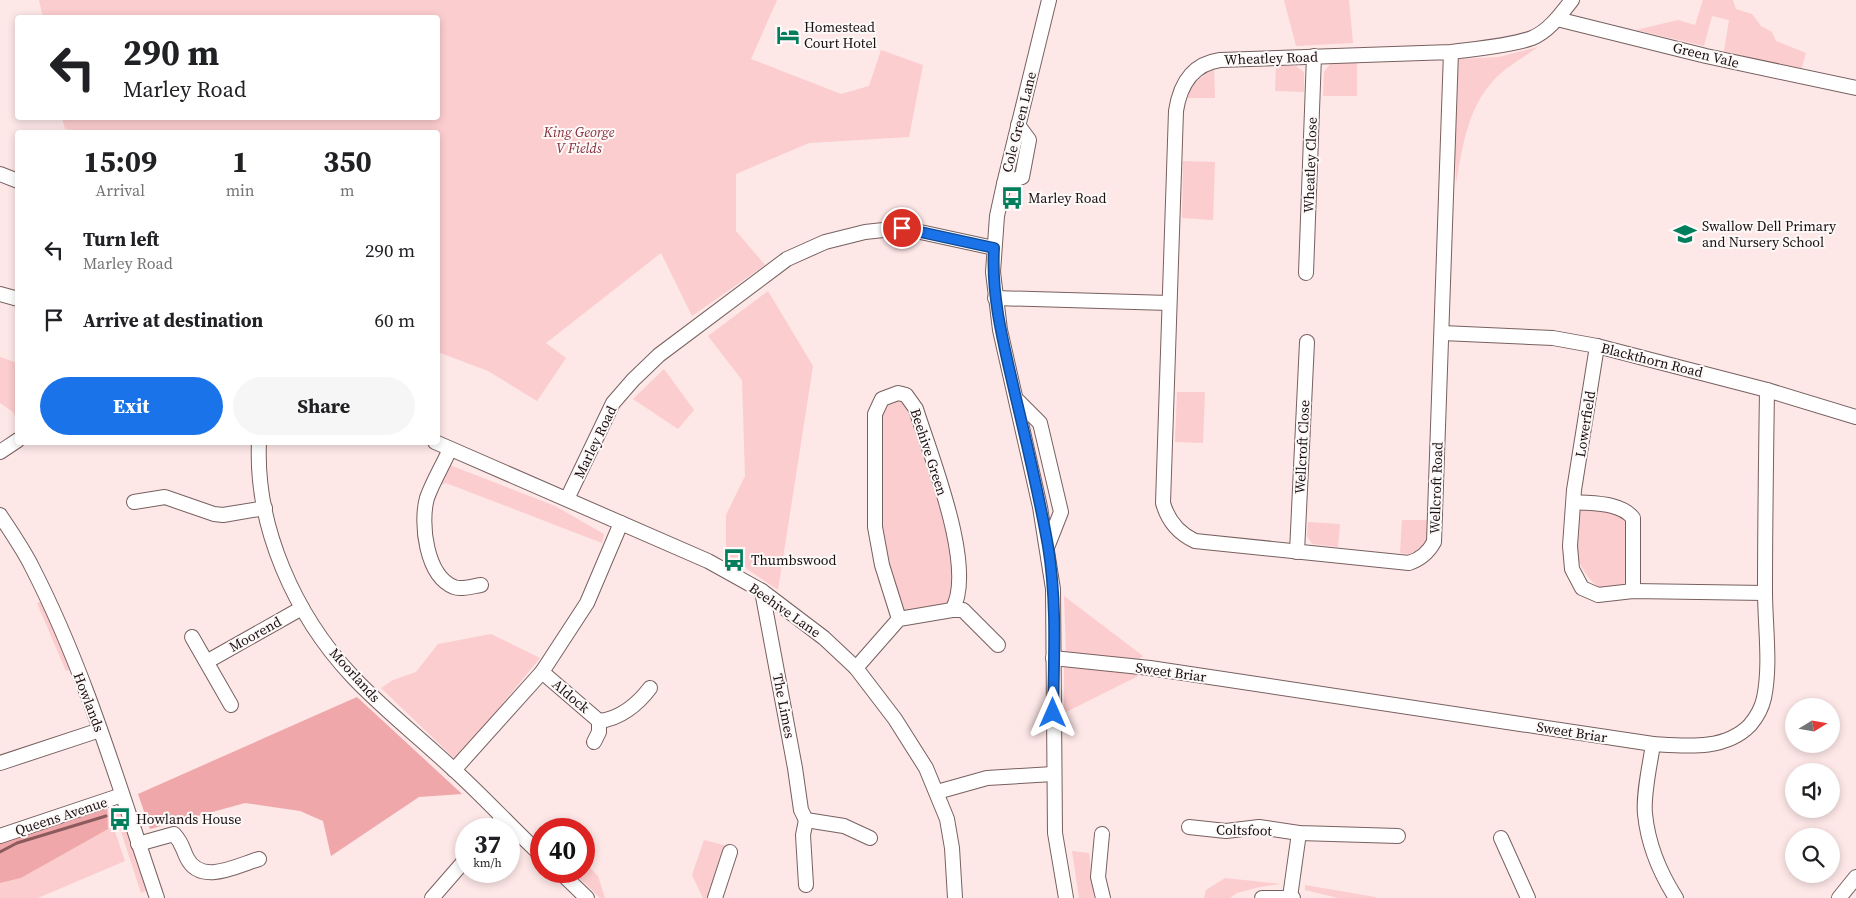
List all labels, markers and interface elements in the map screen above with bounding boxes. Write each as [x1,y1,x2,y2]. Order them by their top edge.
place label: Homestead Court Hotel [804,17,877,53]
hotel icon: Homestead Court Hotel [775,22,801,48]
text: 290 m [123,29,219,77]
icon: left [40,35,105,100]
street label: Green Vale [1671,37,1741,73]
street label: Wheatley Road [1224,46,1318,70]
street label: Cole Green Lane [997,69,1041,175]
text: Marley Road [123,74,246,104]
street label: Wheatley Close [1298,117,1322,213]
park label: King George V Fields [543,122,615,158]
text: 15:09 [83,141,157,182]
text: 1 [232,141,248,182]
text: 350 [323,141,372,182]
text: Arrival [96,179,145,201]
text: min [226,179,255,201]
text: m [340,179,354,201]
bus stop icon: Marley Road [999,185,1025,211]
place label: Marley Road [1028,188,1107,208]
pin [881,207,923,249]
icon: arrive [888,214,916,242]
place label: Swallow Dell Primary and Nursery School [1702,216,1837,252]
school or university icon: Swallow Dell Primary and Nursery School [1672,221,1698,247]
text: Turn left [83,226,159,252]
icon: left [40,236,68,264]
text: 290 m [365,237,415,263]
text: Marley Road [83,252,173,274]
icon: arrive [40,306,68,334]
text: Arrive at destination [83,307,263,333]
text: 60 m [374,307,415,333]
street label: Blackthorn Road [1599,338,1705,382]
button: Exit [40,377,223,435]
button: Share [233,377,415,435]
street label: Lowerfield [1570,389,1600,459]
street label: Wellcroft Close [1290,399,1314,495]
street label: Marley Road [569,402,621,482]
street label: Beehive Green [905,406,953,499]
street label: Wellcroft Road [1424,442,1448,534]
bus stop icon: Thumbswood [721,547,747,573]
place label: Thumbswood [751,550,837,570]
street label: Beehive Lane [745,578,825,642]
street label: Moorend [225,611,285,657]
street label: Moorlands [325,643,385,707]
street label: Sweet Briar [1134,657,1208,687]
street label: Howlands [68,669,110,735]
street label: The Limes [768,672,800,740]
street label: Aldock [548,674,594,718]
position arrow [1026,686,1078,738]
north arrow [1785,698,1840,752]
map controls [1785,698,1840,883]
street label: Sweet Briar [1535,717,1609,747]
button: sound [1785,763,1840,818]
street label: Queens Avenue [12,792,110,840]
bus stop icon: Howlands House [107,806,133,832]
place label: Howlands House [136,809,241,829]
speed limit sign: 40 [530,818,595,883]
street label: Coltsfoot [1216,820,1272,840]
text: 37 [474,827,501,861]
button: search [1785,828,1840,883]
text: km/h [473,855,502,871]

